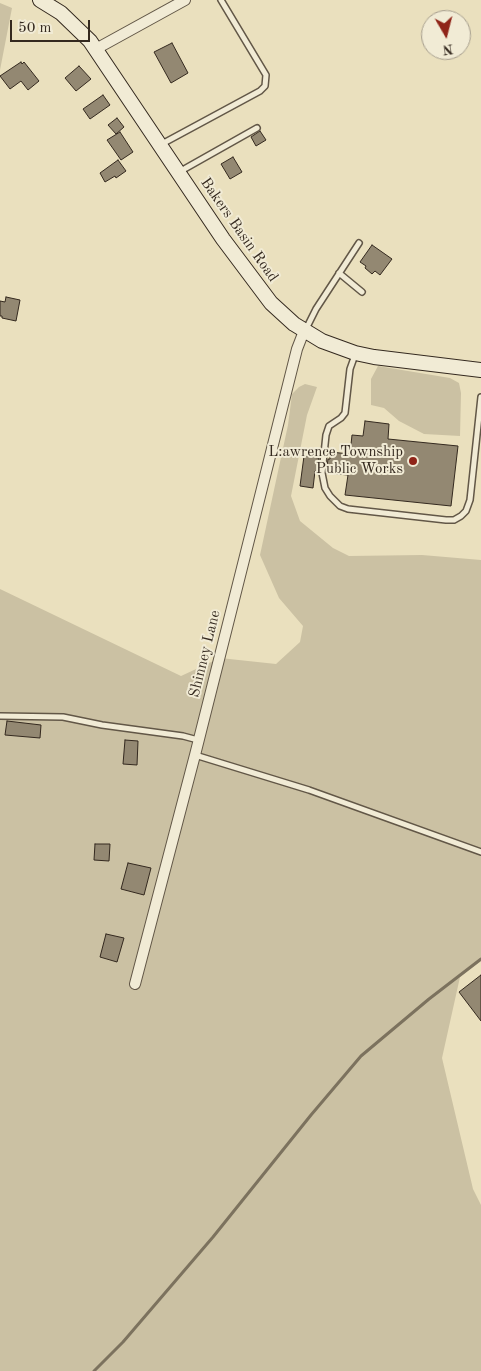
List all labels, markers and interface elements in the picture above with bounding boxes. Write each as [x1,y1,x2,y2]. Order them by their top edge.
scale bar [12,10,92,42]
north arrow [421,10,471,60]
text: 50 m [18,21,52,36]
text: N [442,41,454,57]
street label: Bakers Basin Road [196,174,282,286]
place label: L:awrence Township Public Works [268,443,403,478]
marker: L:awrence Township Public Works [407,455,419,467]
street label: Shinney Lane [185,609,225,699]

